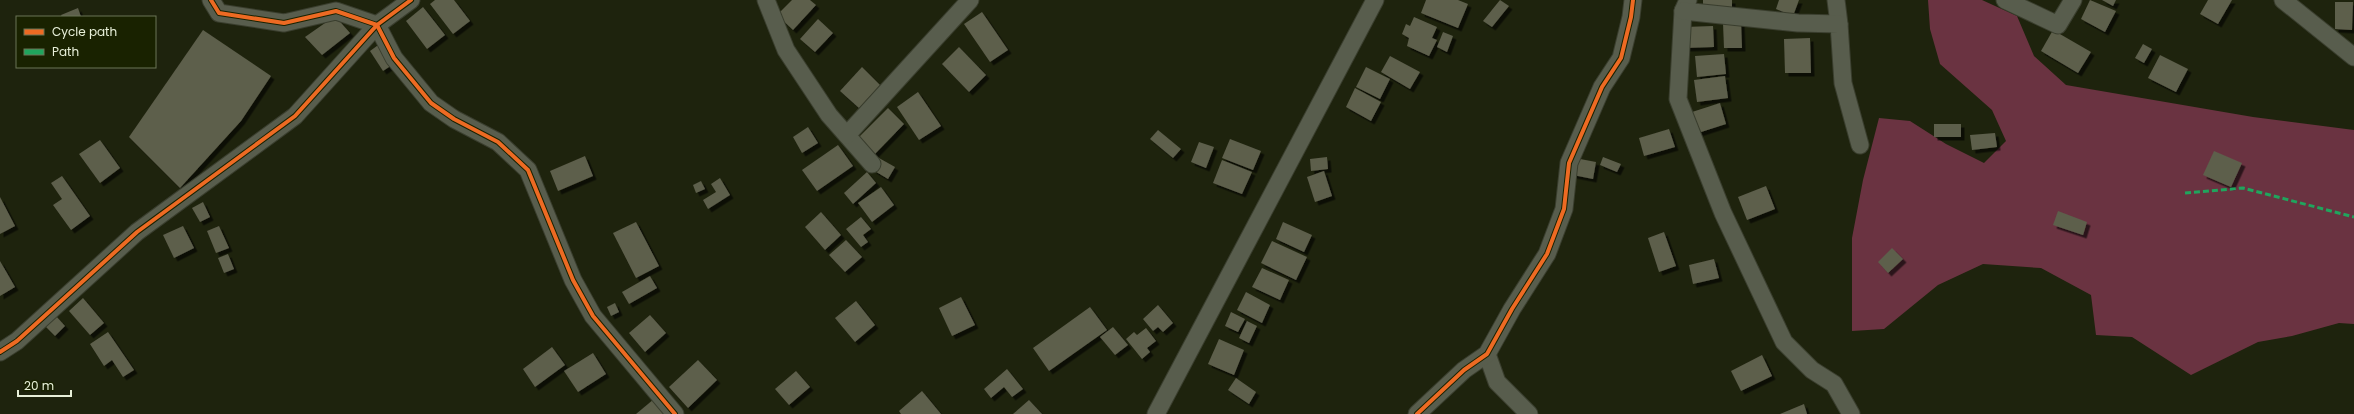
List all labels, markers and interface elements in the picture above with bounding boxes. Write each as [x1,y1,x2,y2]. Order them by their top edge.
legend [16,16,156,68]
text: Cycle path [52,23,117,40]
text: Path [52,43,79,60]
scale bar [18,372,71,398]
text: 20 m [24,377,54,394]

